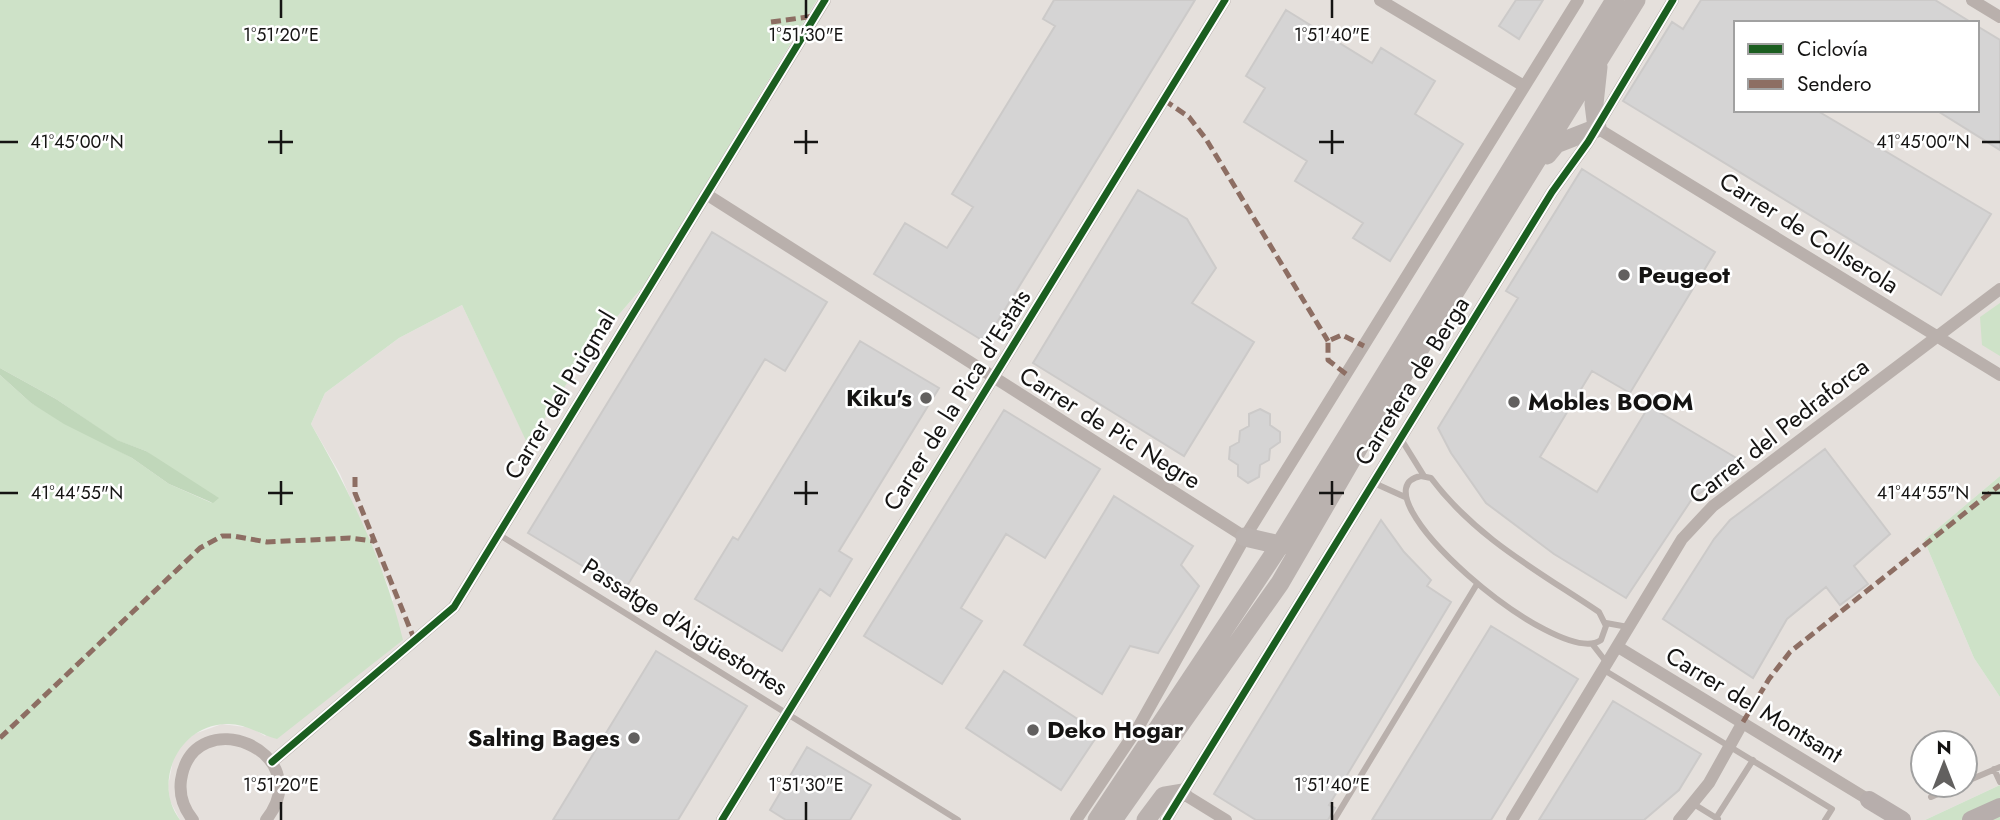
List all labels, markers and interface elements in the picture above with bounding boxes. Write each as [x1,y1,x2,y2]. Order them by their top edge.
legend [1734,21,1979,112]
text: 1°51'20"E [243,22,319,48]
text: 1°51'30"E [768,22,844,48]
text: 1°51'40"E [1294,22,1370,48]
text: Ciclovía [1797,34,1868,64]
text: Sendero [1797,69,1872,99]
text: 41°45'00"N [30,129,124,155]
text: 41°45'00"N [1876,129,1970,155]
street label: Carrer de Collserola [1713,163,1906,302]
place label: Peugeot [1638,257,1730,292]
marker: Peugeot [1616,267,1632,283]
street label: Carrer de la Pica d'Estats [874,282,1039,517]
street label: Carretera de Berga [1345,289,1478,472]
street label: Carrer del Puigmal [495,304,624,486]
street label: Carrer del Pedraforca [1681,349,1876,512]
street label: Carrer de Pic Negre [1013,358,1208,498]
place label: Kiku's [846,380,912,415]
place label: Mobles BOOM [1528,384,1693,419]
marker: Kiku's [918,390,934,406]
marker: Mobles BOOM [1506,394,1522,410]
text: 41°44'55"N [31,480,123,506]
text: 41°44'55"N [1877,480,1969,506]
street label: Passatge d'Aigüestortes [576,549,795,704]
street label: Carrer del Montsant [1659,638,1850,771]
place label: Deko Hogar [1047,712,1184,747]
place label: Salting Bages [467,720,620,755]
marker: Deko Hogar [1025,722,1041,738]
north arrow [1909,729,1979,799]
marker: Salting Bages [626,730,642,746]
text: N [1936,734,1952,761]
text: 1°51'20"E [243,772,319,798]
text: 1°51'30"E [768,772,844,798]
text: 1°51'40"E [1294,772,1370,798]

